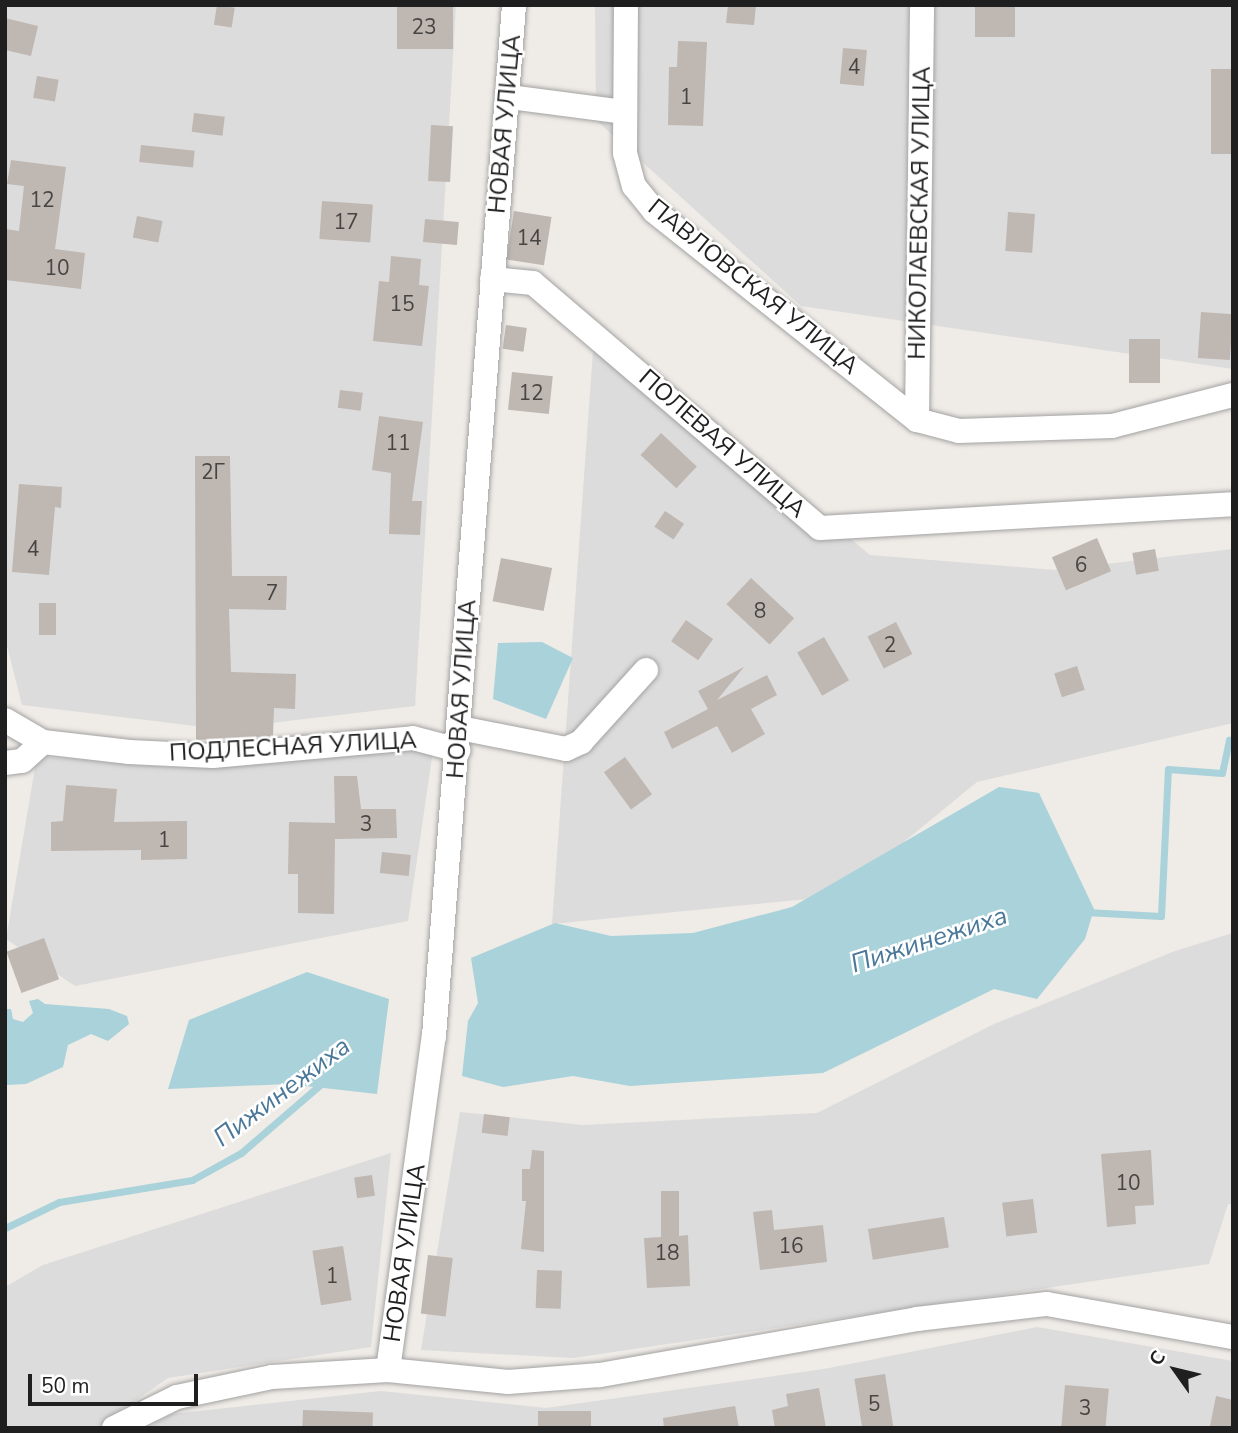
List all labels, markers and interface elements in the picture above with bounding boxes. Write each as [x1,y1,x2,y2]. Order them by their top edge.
house number: 23 [411,14,437,40]
street label: НОВАЯ УЛИЦА [483,33,527,215]
house number: 4 [848,54,860,80]
street label: НИКОЛАЕВСКАЯ УЛИЦА [903,66,937,360]
house number: 1 [680,84,692,110]
house number: 12 [29,187,55,213]
street label: ПАВЛОВСКАЯ УЛИЦА [642,193,864,381]
house number: 17 [333,209,359,235]
house number: 14 [516,225,542,251]
house number: 10 [44,255,70,281]
house number: 15 [389,291,415,317]
street label: ПОЛЕВАЯ УЛИЦА [633,364,811,524]
house number: 12 [518,380,544,406]
house number: 11 [385,430,411,456]
house number: 2Г [201,459,225,485]
house number: 4 [27,536,39,562]
house number: 6 [1075,552,1087,578]
house number: 7 [266,580,278,606]
street label: НОВАЯ УЛИЦА [441,598,483,780]
house number: 8 [754,598,766,624]
house number: 2 [884,632,896,658]
street label: ПОДЛЕСНАЯ УЛИЦА [168,726,418,768]
house number: 3 [360,811,372,837]
house number: 1 [158,827,170,853]
water label: Пижинежиха [847,900,1011,980]
water label: Пижинежиха [207,1030,357,1154]
street label: НОВАЯ УЛИЦА [378,1162,432,1344]
house number: 10 [1115,1170,1141,1196]
house number: 16 [778,1233,804,1259]
house number: 18 [654,1240,680,1266]
house number: 1 [326,1263,338,1289]
north arrow [1140,1335,1210,1405]
text: С [1143,1346,1172,1371]
scale bar [32,1360,201,1404]
text: 50 m [41,1372,90,1400]
house number: 5 [868,1391,880,1417]
house number: 3 [1079,1395,1091,1421]

